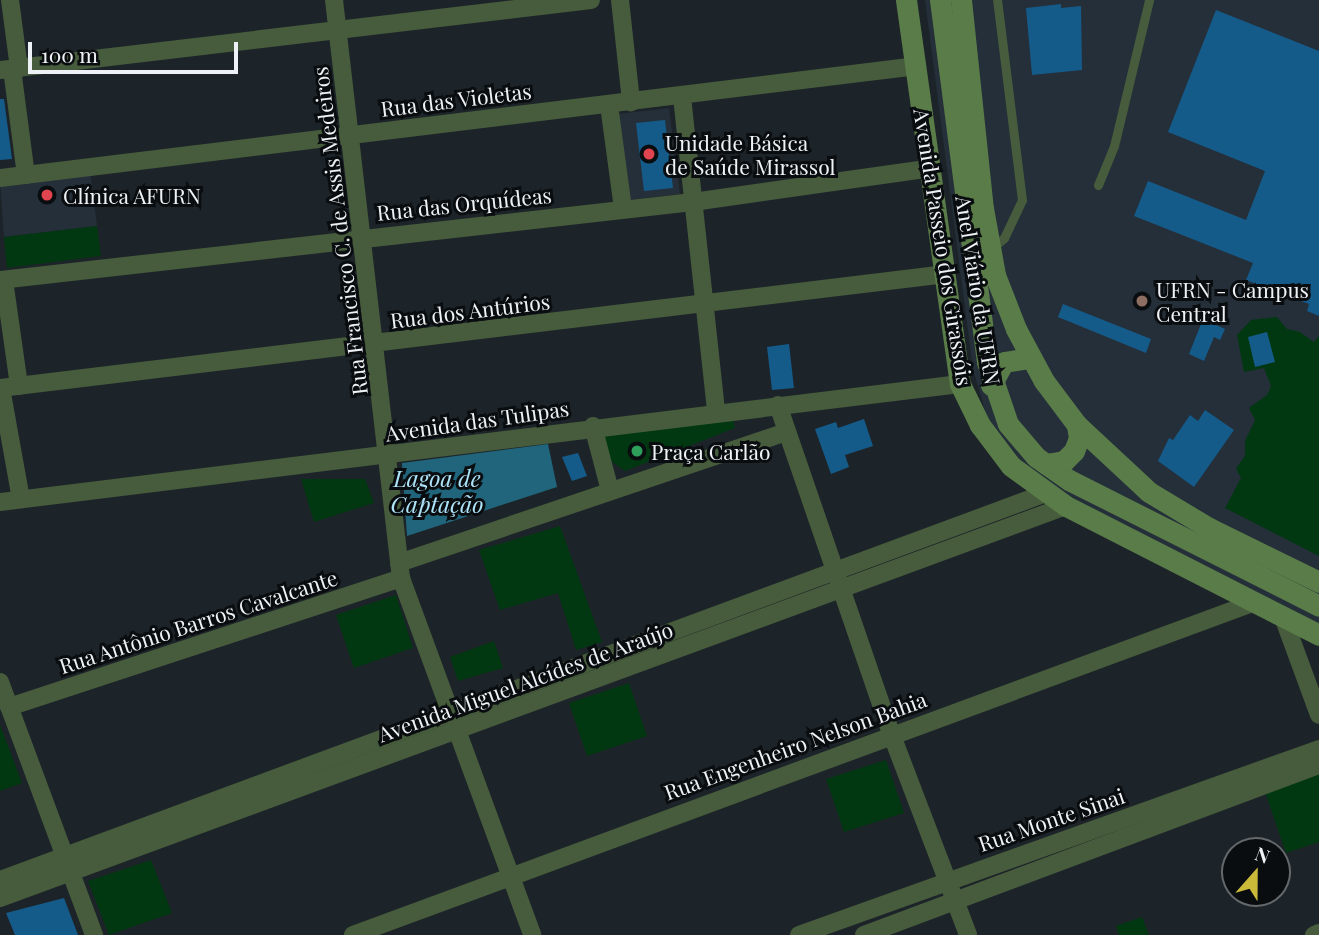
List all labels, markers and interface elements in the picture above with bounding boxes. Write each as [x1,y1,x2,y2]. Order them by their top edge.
scale bar [32,28,242,72]
text: 100 m [41,40,98,68]
street label: Rua Francisco C. de Assis Medeiros [306,65,372,397]
street label: Rua das Violetas [379,77,533,121]
street label: Avenida Passeio dos Girassóis [910,107,978,387]
place label: Unidade Básica de Saúde Mirassol [665,129,835,179]
marker: Unidade Básica de Saúde Mirassol [639,144,659,164]
street label: Rua das Orquídeas [375,181,553,225]
place label: Clínica AFURN [63,182,202,208]
marker: Clínica AFURN [37,185,57,205]
street label: Anel Viário da UFRN [952,193,1006,387]
place label: UFRN - Campus Central [1156,276,1309,326]
street label: Rua dos Antúrios [388,288,552,332]
marker: UFRN - Campus Central [1134,293,1150,309]
street label: Avenida das Tulipas [383,395,571,445]
place label: Praça Carlão [651,438,771,464]
marker: Praça Carlão [629,443,645,459]
water label: Lagoa de Captação [390,464,484,518]
street label: Rua Antônio Barros Cavalcante [55,564,341,678]
street label: Avenida Miguel Alcídes de Araújo [373,616,677,746]
street label: Rua Engenheiro Nelson Bahia [660,686,930,804]
street label: Rua Monte Sinai [974,782,1128,856]
north arrow [1221,837,1291,907]
text: N [1252,840,1274,869]

